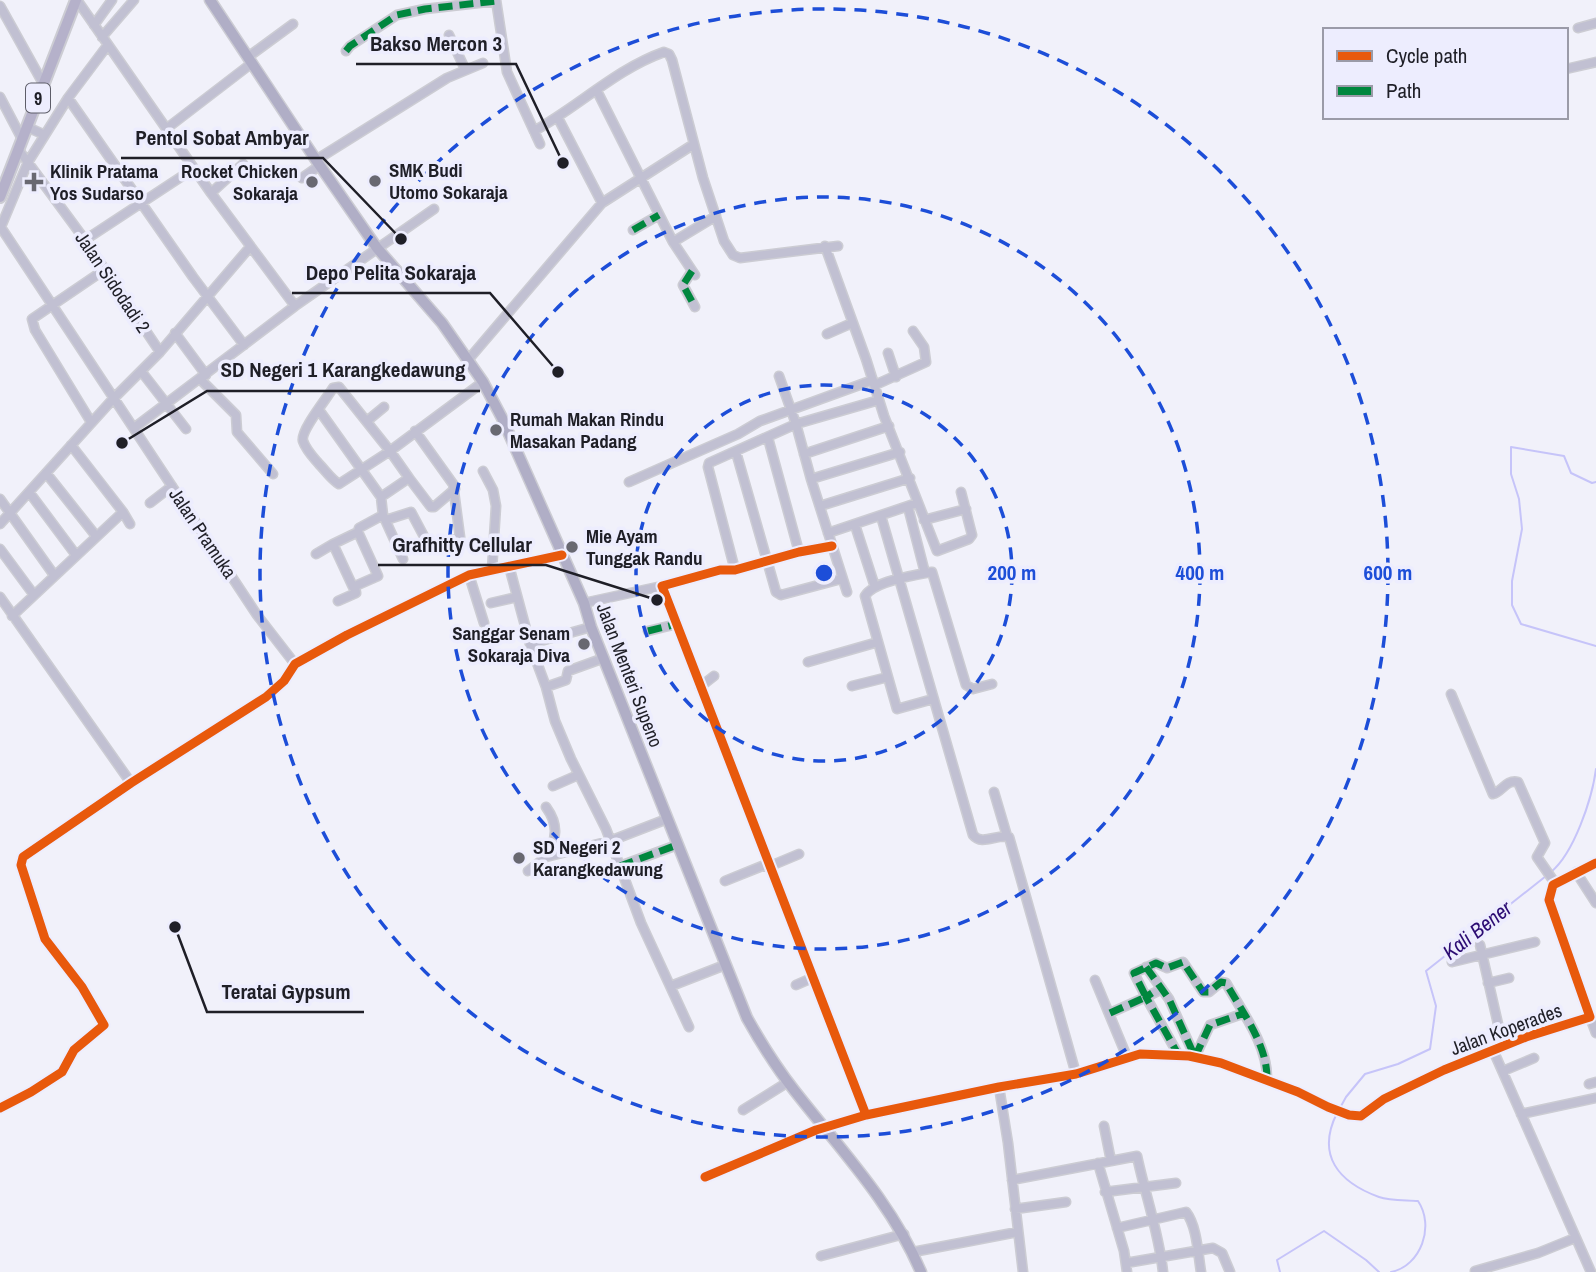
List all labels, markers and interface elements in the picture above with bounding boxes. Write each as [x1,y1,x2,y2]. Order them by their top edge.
callout: Bakso Mercon 3 [356,22,516,64]
legend [1323,28,1568,119]
text: Bakso Mercon 3 [370,29,502,58]
text: Cycle path [1386,41,1467,70]
text: Path [1386,76,1421,105]
road number: 9 [26,84,50,113]
callout: Pentol Sobat Ambyar [121,116,323,158]
text: Pentol Sobat Ambyar [135,123,309,152]
place label: SMK Budi Utomo Sokaraja [389,157,508,205]
place label: Klinik Pratama Yos Sudarso [50,158,159,206]
place label: Rocket Chicken Sokaraja [181,158,298,206]
marker: Klinik Pratama Yos Sudarso [24,172,44,192]
marker: SMK Budi Utomo Sokaraja [367,173,383,189]
marker: Rocket Chicken Sokaraja [304,174,320,190]
street label: Jalan Sidodadi 2 [70,226,156,338]
callout: Depo Pelita Sokaraja [292,251,490,293]
text: Depo Pelita Sokaraja [306,258,477,287]
callout: SD Negeri 1 Karangkedawung [207,349,480,391]
text: SD Negeri 1 Karangkedawung [221,355,466,384]
place label: Rumah Makan Rindu Masakan Padang [510,406,664,454]
marker: Rumah Makan Rindu Masakan Padang [488,422,504,438]
street label: Jalan Pramuka [163,483,243,584]
callout: Grafhitty Cellular [378,523,546,565]
place label: Mie Ayam Tunggak Randu [586,523,703,571]
text: Grafhitty Cellular [392,530,532,559]
marker: Mie Ayam Tunggak Randu [564,539,580,555]
text: 200 m [988,558,1036,587]
text: 400 m [1176,558,1224,587]
text: 600 m [1364,558,1412,587]
centre of rings [812,561,836,585]
street label: Jalan Menteri Supeno [591,599,669,751]
place label: Sanggar Senam Sokaraja Diva [452,620,570,668]
marker: Sanggar Senam Sokaraja Diva [576,636,592,652]
place label: SD Negeri 2 Karangkedawung [533,834,663,882]
marker: SD Negeri 2 Karangkedawung [511,850,527,866]
water label: Kali Bener [1436,893,1519,966]
callout: Teratai Gypsum [207,970,364,1012]
text: Teratai Gypsum [222,977,350,1006]
street label: Jalan Koperades [1447,997,1566,1061]

